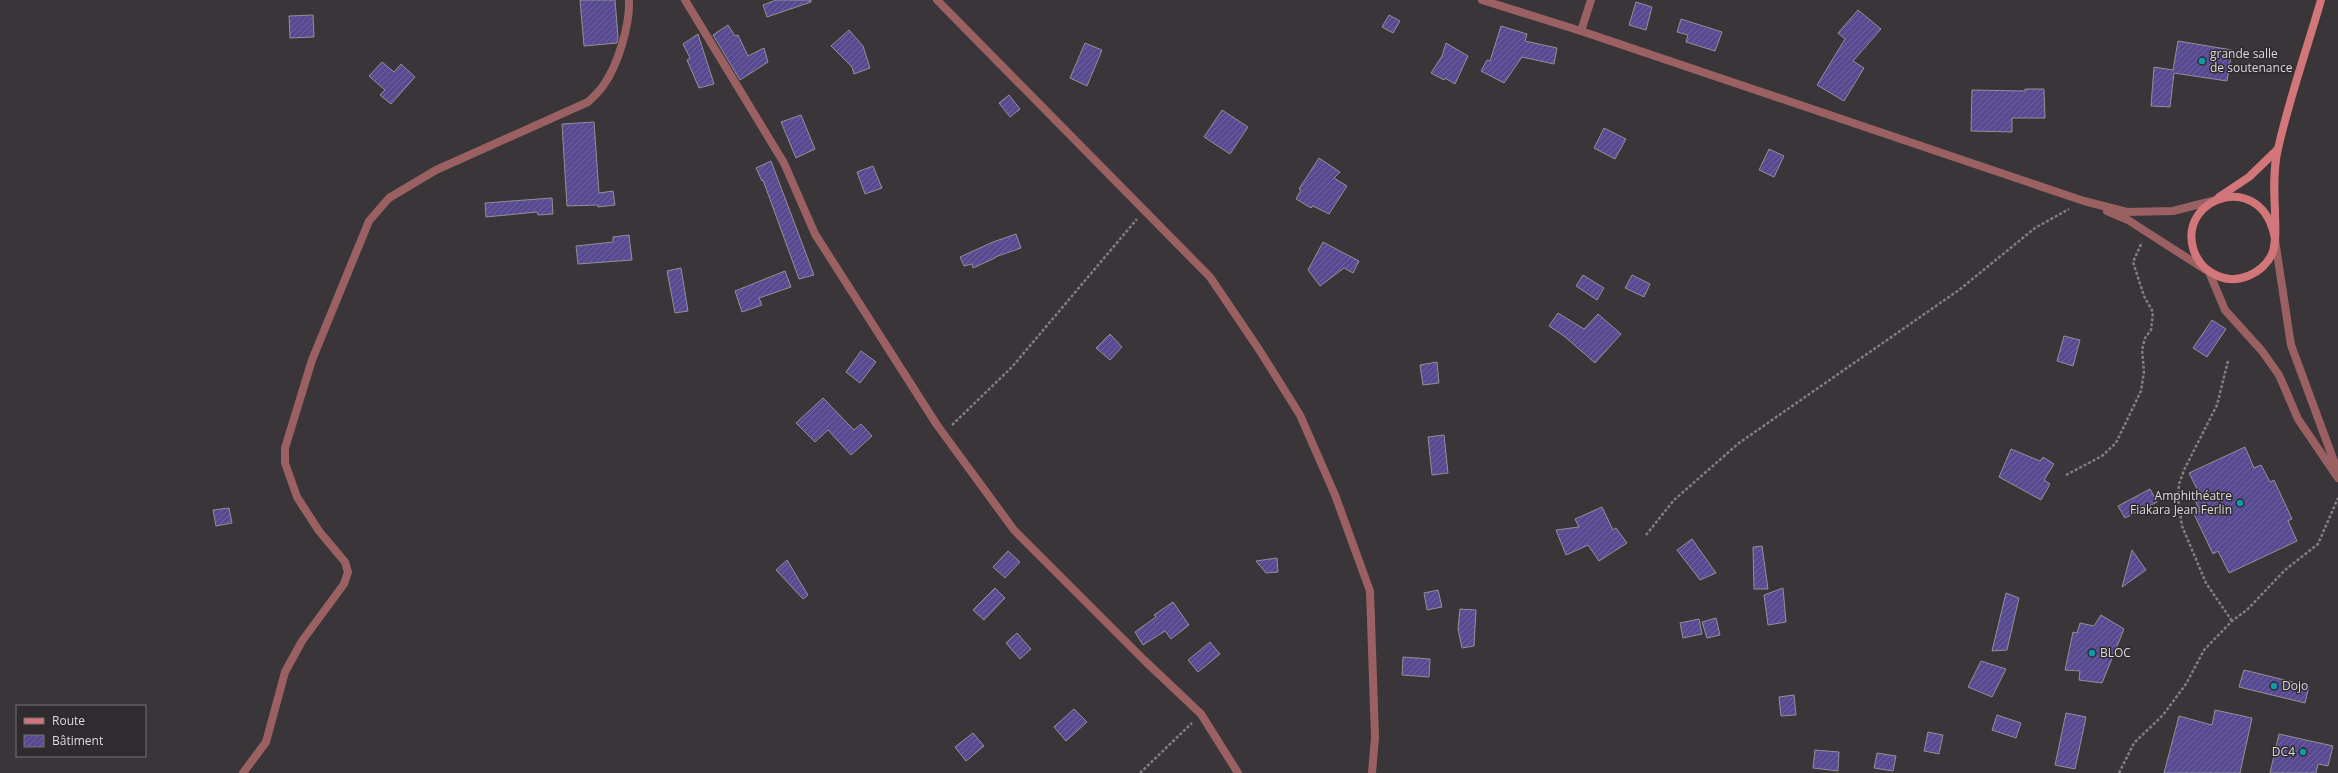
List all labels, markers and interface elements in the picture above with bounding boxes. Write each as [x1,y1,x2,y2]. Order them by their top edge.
place label: grande salle de soutenance [2210,45,2293,76]
marker: grande salle de soutenance [2197,56,2207,66]
place label: Amphithéatre Fiakara Jean Ferlin [2130,487,2232,518]
marker: Amphithéatre Fiakara Jean Ferlin [2235,498,2245,508]
place label: BLOC [2100,644,2131,661]
marker: BLOC [2087,648,2097,658]
place label: Dojo [2282,677,2308,694]
marker: Dojo [2269,681,2279,691]
legend [16,705,146,757]
text: Route [52,712,85,729]
text: Bâtiment [52,732,103,749]
place label: DC4 [2272,743,2295,760]
marker: DC4 [2298,747,2308,757]

